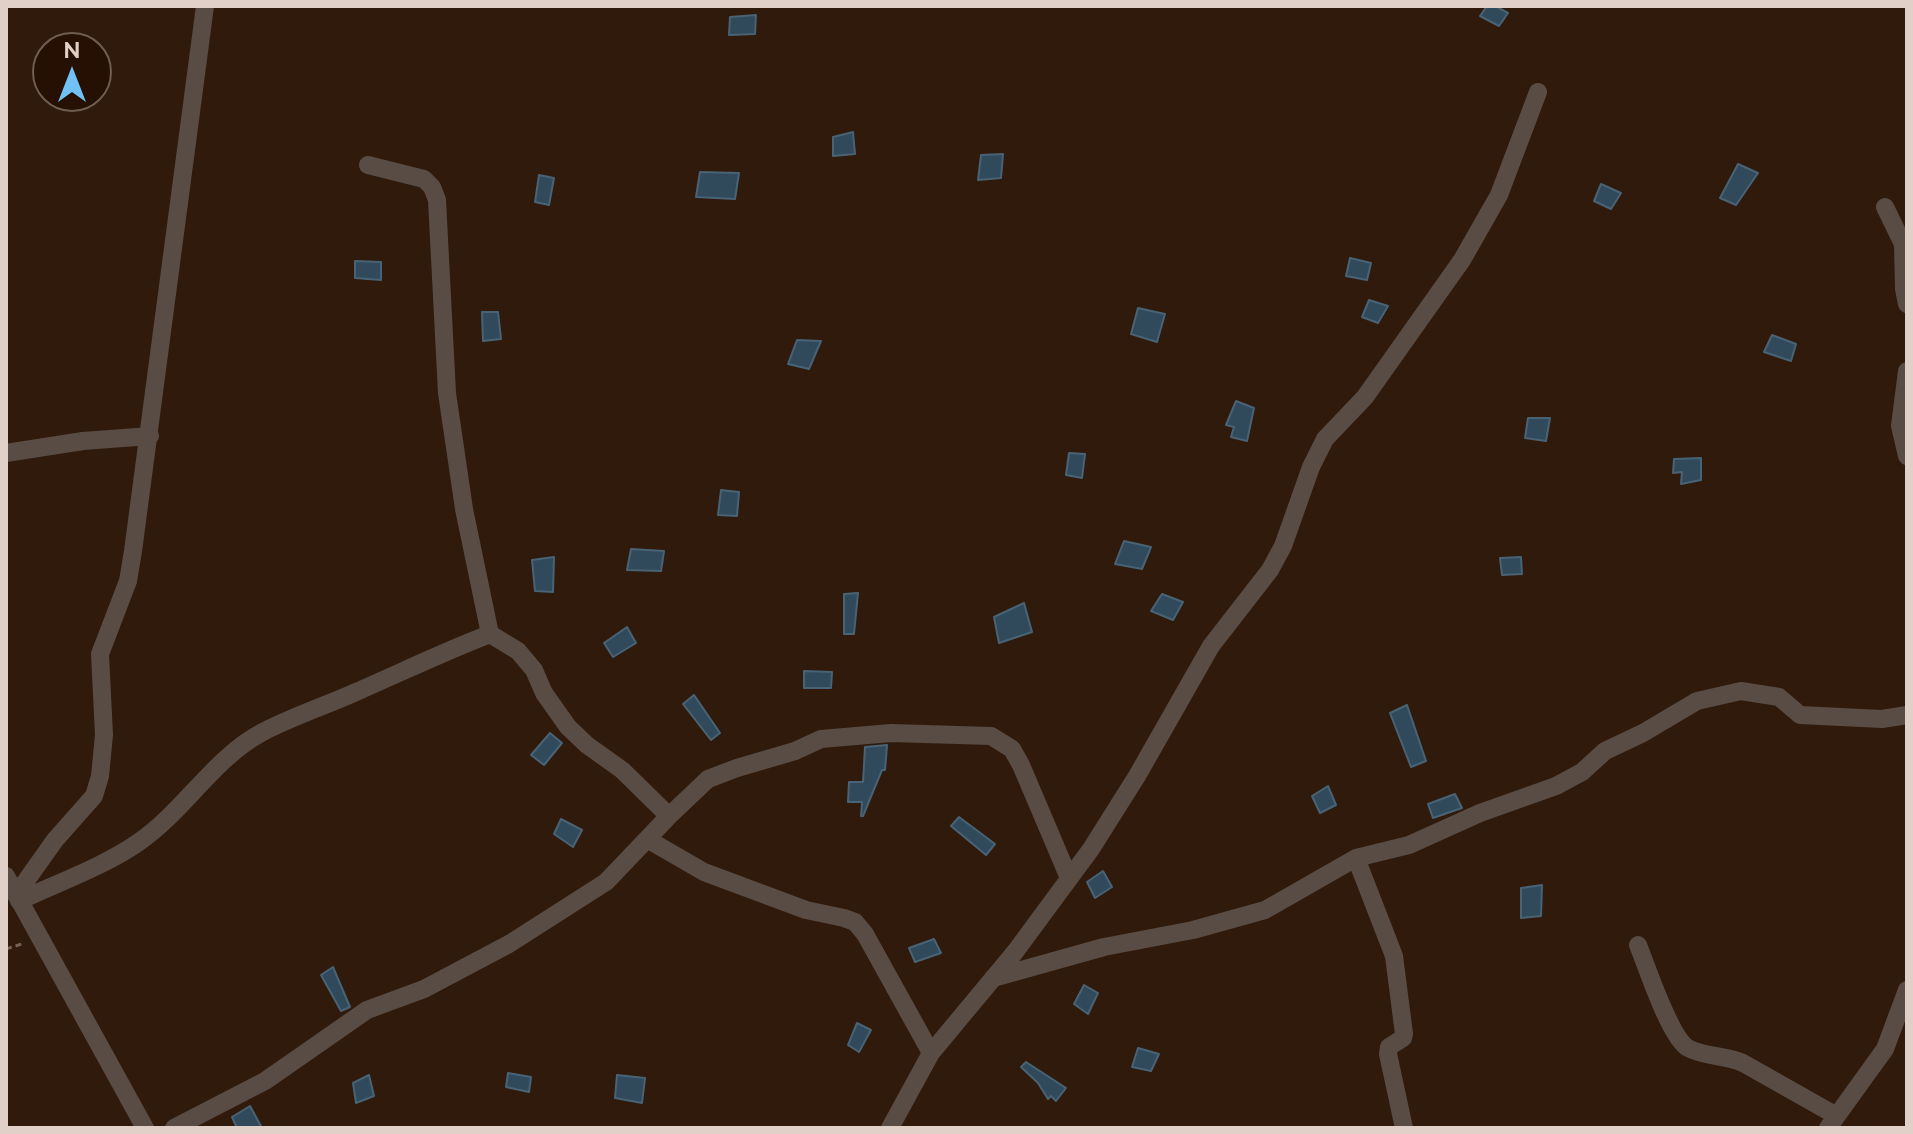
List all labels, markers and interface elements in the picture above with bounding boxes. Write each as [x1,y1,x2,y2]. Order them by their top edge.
north arrow [32,32,112,112]
text: N [64,37,80,63]

